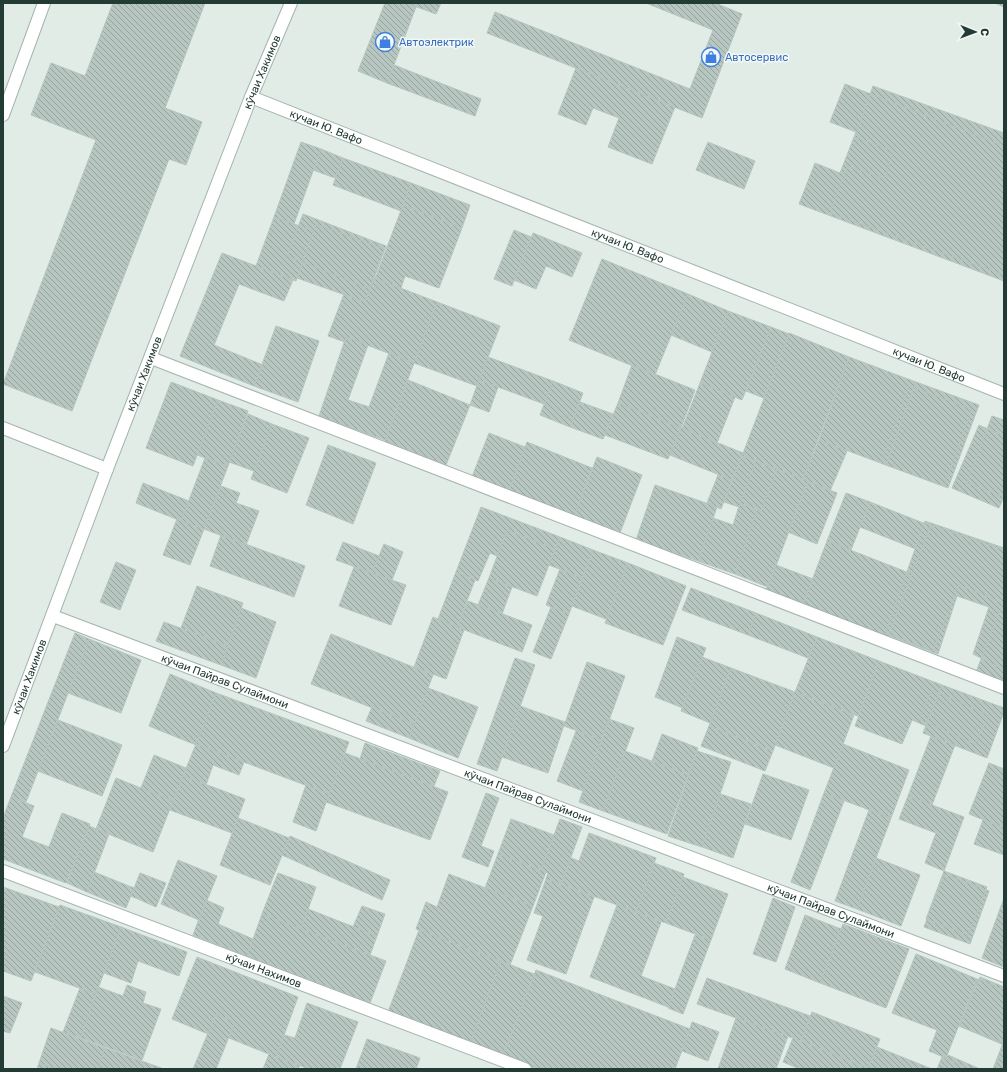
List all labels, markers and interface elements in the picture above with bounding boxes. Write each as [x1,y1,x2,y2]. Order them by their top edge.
north arrow [955,12,995,52]
text: С [978,28,991,36]
shop icon: Автоэлектрик [374,31,396,53]
street label: кӯчаи Хакимов [241,33,284,111]
place label: Автоэлектрик [399,36,474,49]
shop icon: Автосервис [700,46,722,68]
place label: Автосервис [725,51,788,64]
street label: кучаи Ю. Вафо [288,107,364,147]
street label: кучаи Ю. Вафо [589,226,666,266]
street label: кӯчаи Хакимов [124,335,165,413]
street label: кучаи Ю. Вафо [891,345,967,385]
street label: кӯчаи Хакимов [9,638,49,716]
street label: кӯчаи Пайрав Сулаймони [159,652,290,712]
street label: кӯчаи Пайрав Сулаймони [462,766,593,826]
street label: кӯчаи Пайрав Сулаймони [765,881,896,941]
street label: кӯчаи Нахимов [224,950,303,991]

